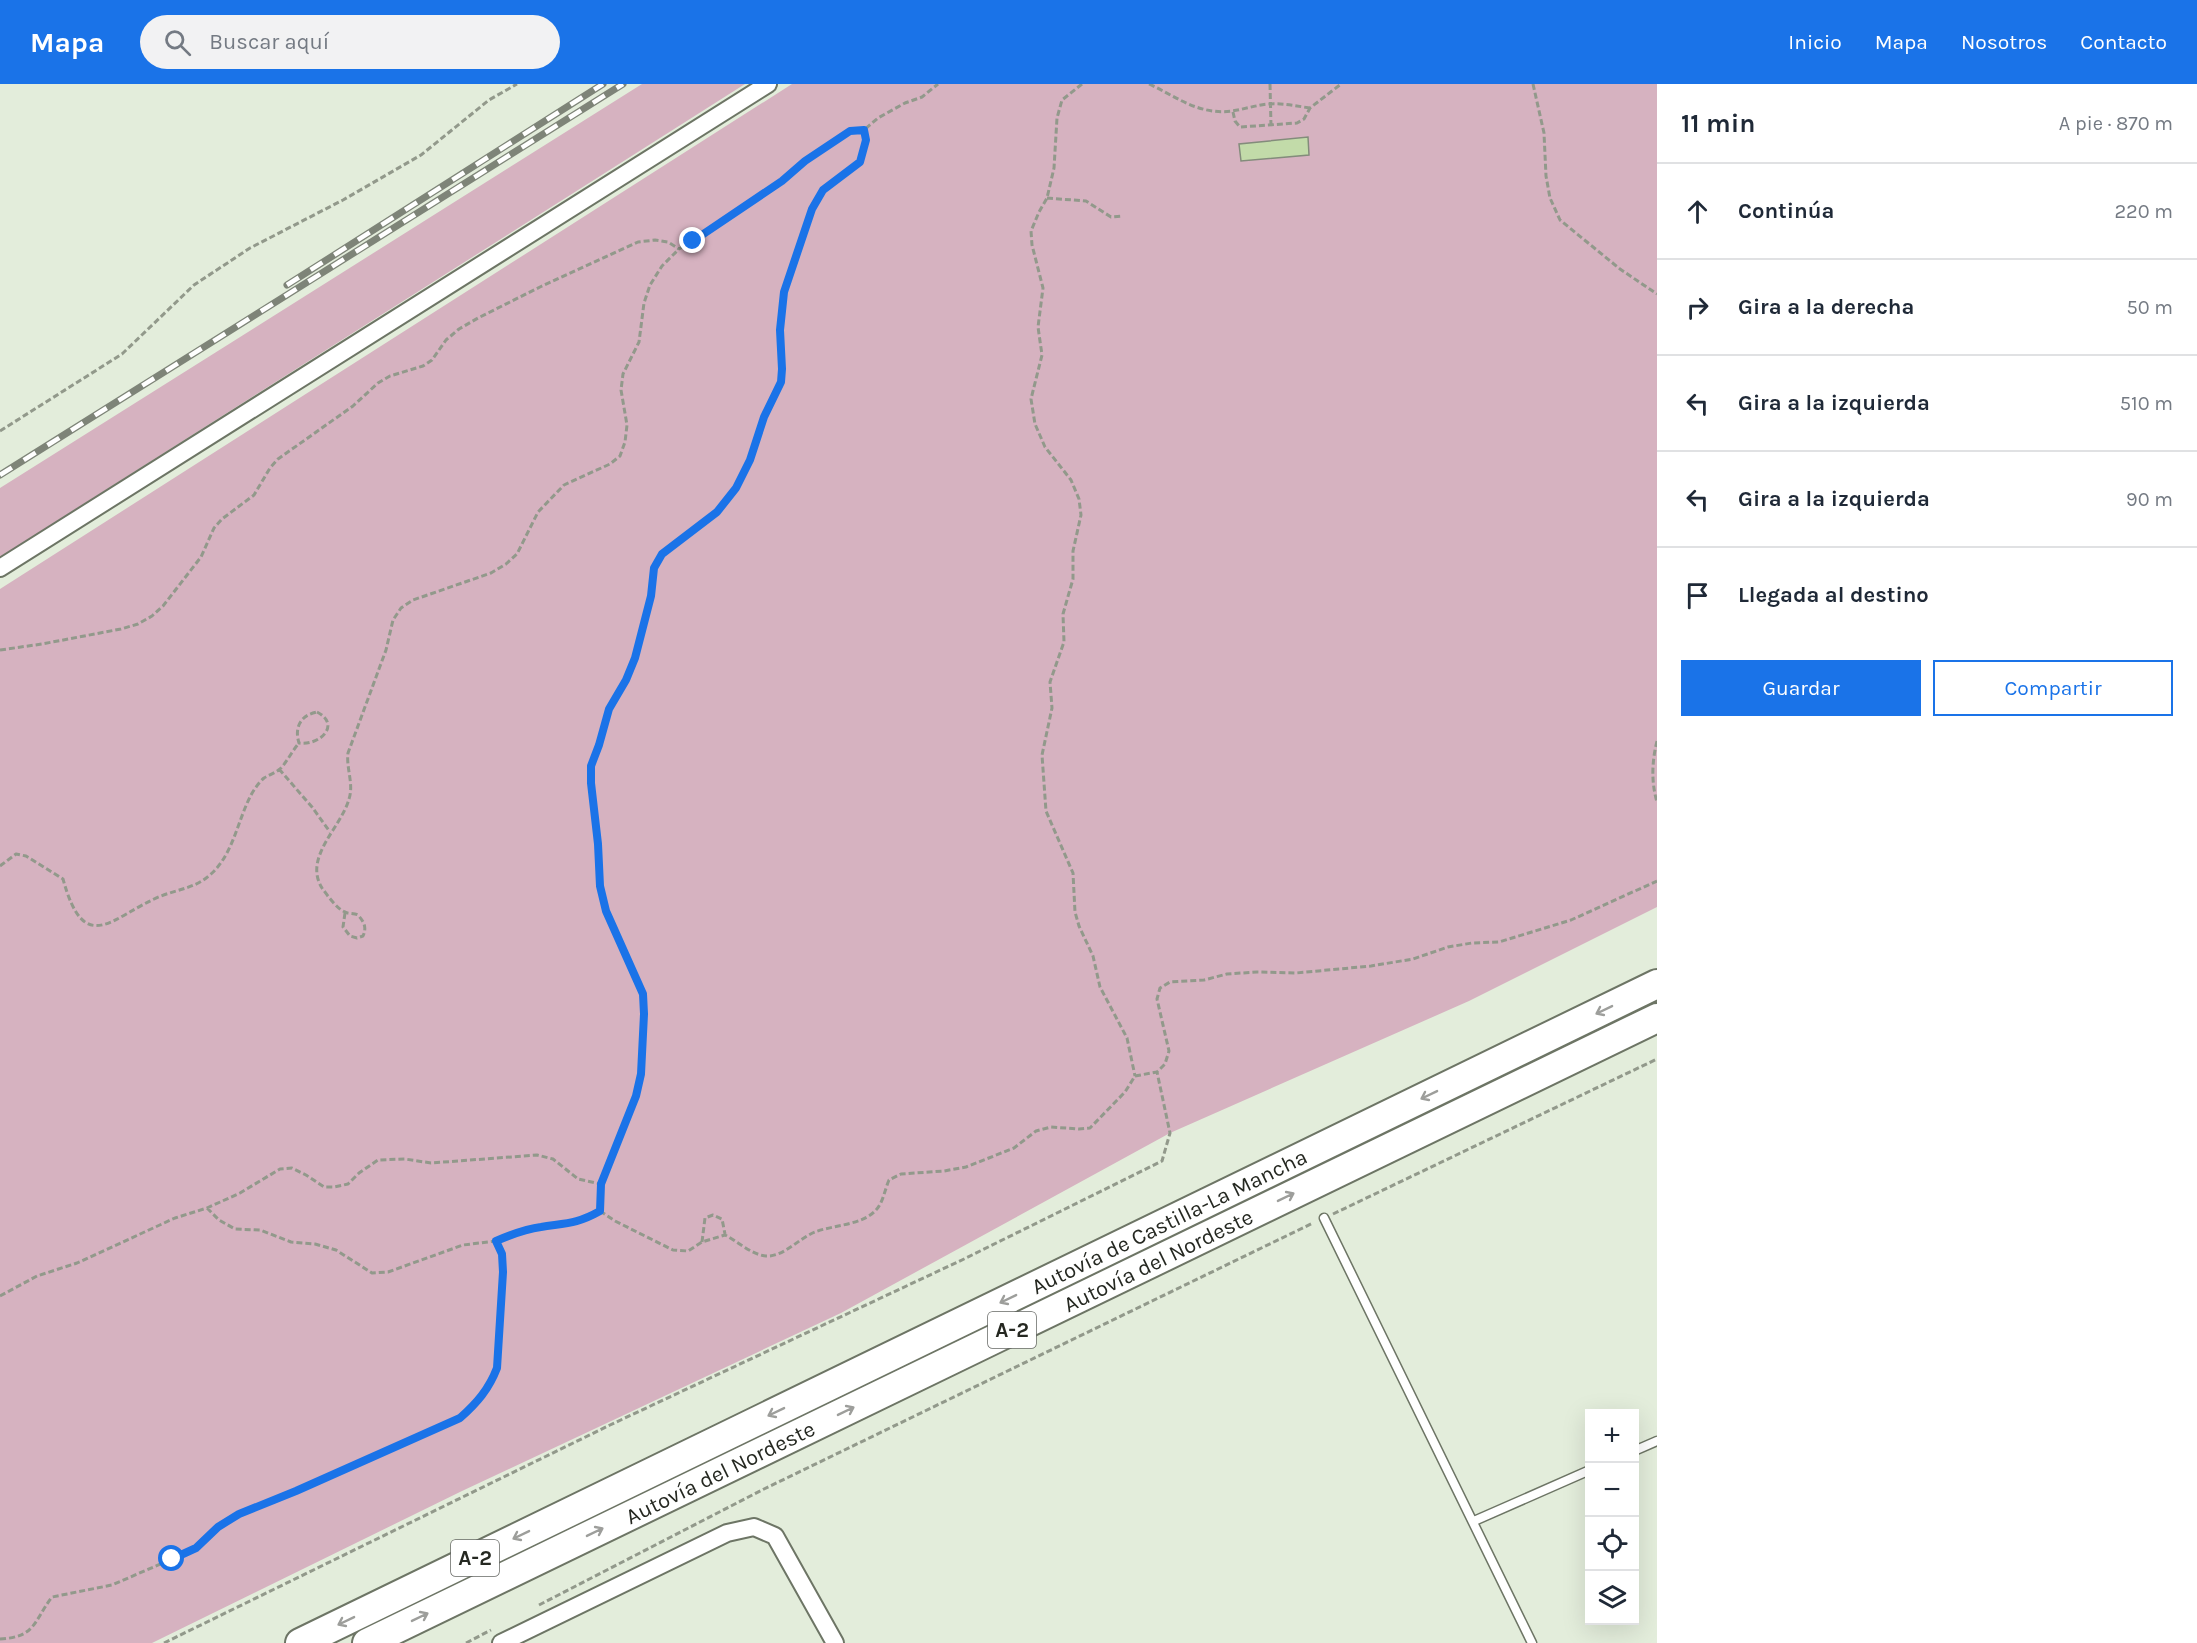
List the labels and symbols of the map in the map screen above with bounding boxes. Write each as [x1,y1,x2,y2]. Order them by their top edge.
route end [679,227,705,253]
one-way arrow [1596,1004,1614,1016]
one-way arrow [1420,1089,1438,1101]
street label: Autovía de Castilla-La Mancha [1027,1144,1311,1300]
one-way arrow [1277,1191,1295,1203]
street label: Autovía del Nordeste [1060,1204,1257,1318]
one-way arrow [999,1294,1017,1305]
road number: A-2 [988,1312,1036,1348]
one-way arrow [837,1404,855,1416]
one-way arrow [767,1406,785,1418]
street label: Autovía del Nordeste [622,1416,819,1530]
one-way arrow [586,1526,604,1538]
one-way arrow [513,1530,531,1542]
road number: A-2 [451,1540,499,1576]
route start [158,1545,184,1571]
one-way arrow [410,1611,428,1623]
one-way arrow [338,1615,356,1627]

